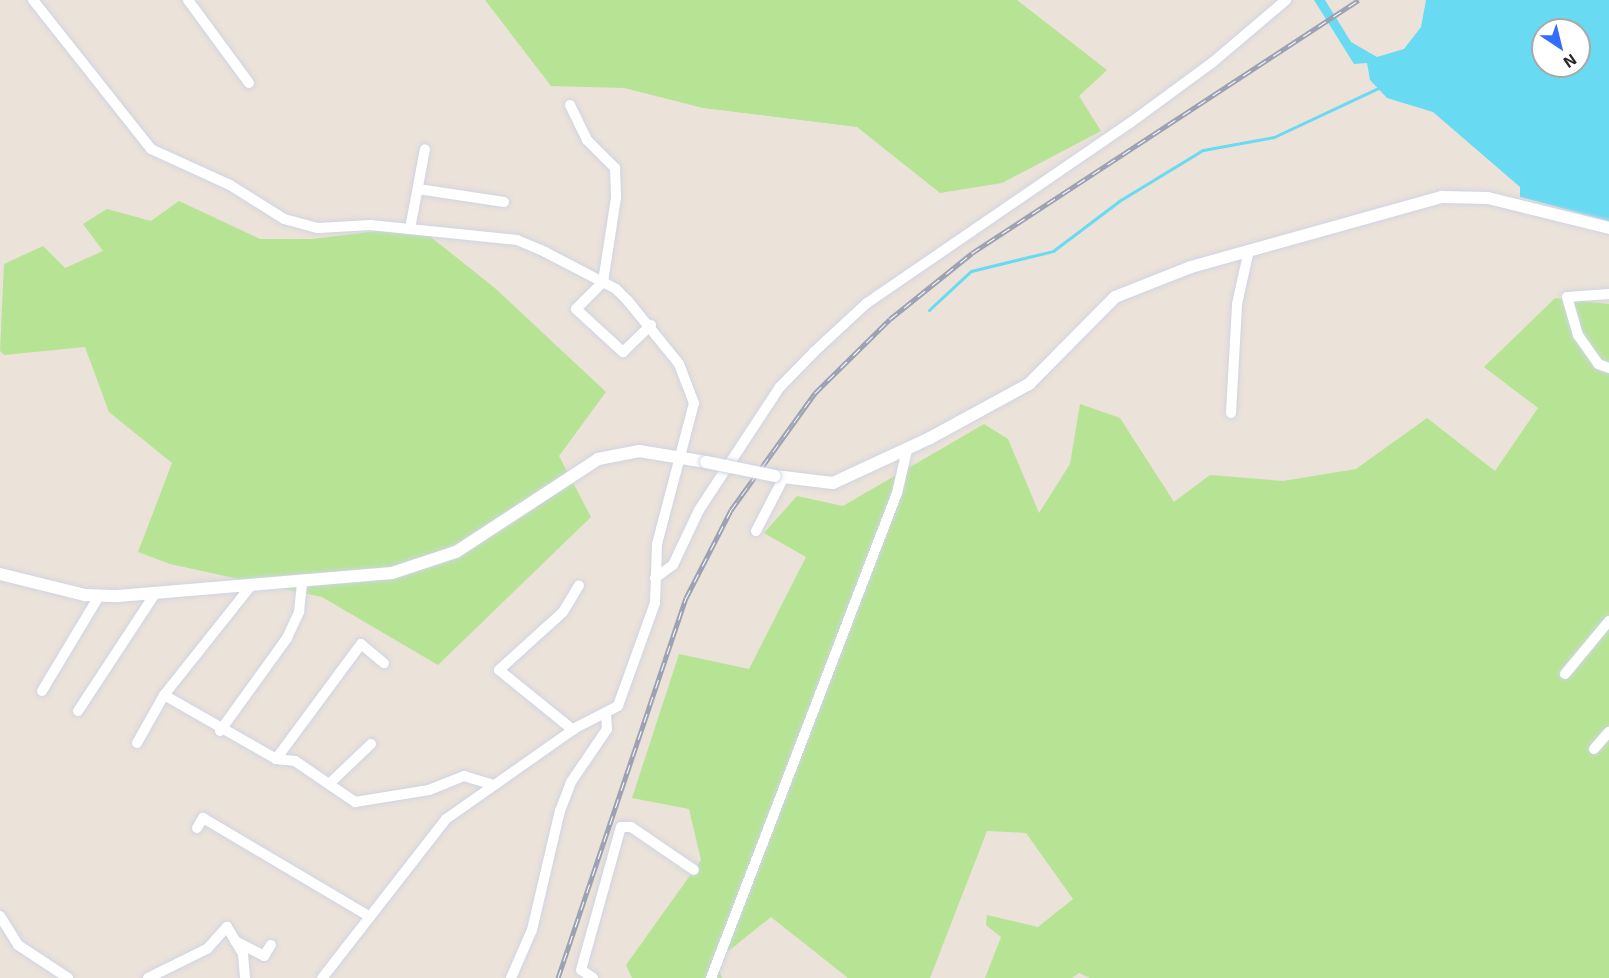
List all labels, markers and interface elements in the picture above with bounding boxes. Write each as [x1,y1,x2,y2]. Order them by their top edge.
north arrow [1531,18,1591,78]
text: N [1560,50,1581,73]

